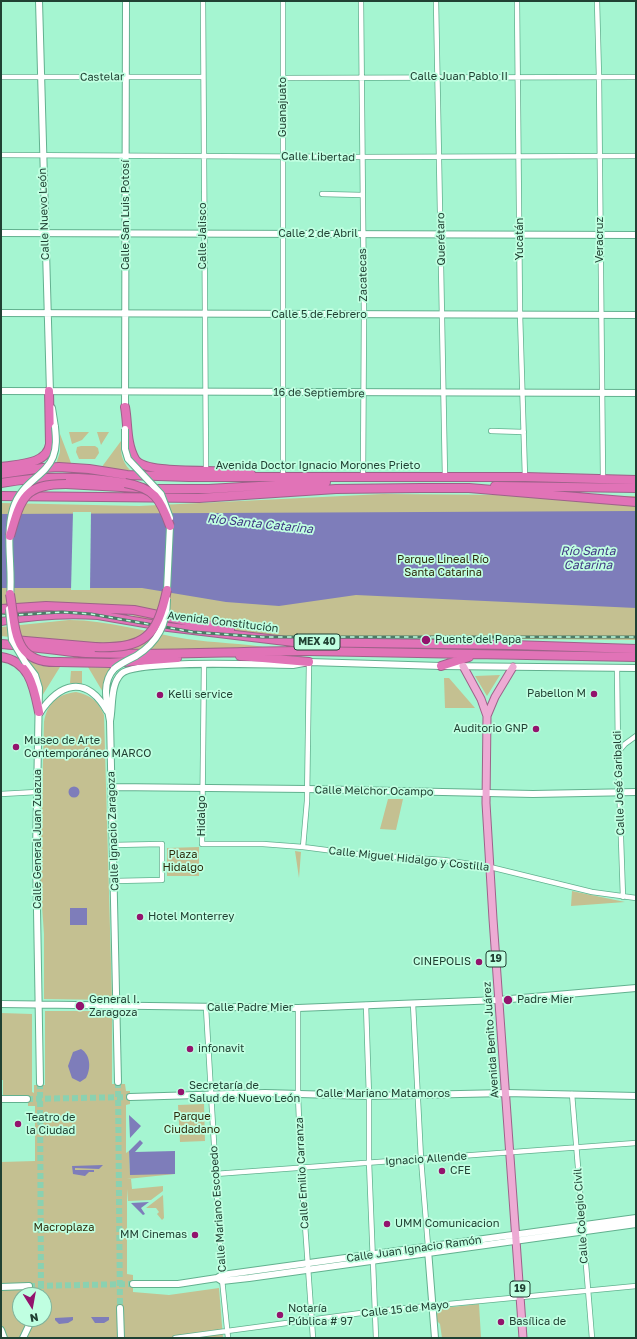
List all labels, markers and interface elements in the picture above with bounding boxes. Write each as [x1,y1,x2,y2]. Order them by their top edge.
street label: Castelar [80,70,124,84]
street label: Calle Juan Pablo II [410,70,508,84]
street label: Guanajuato [276,77,290,137]
street label: Calle Libertad [281,150,355,164]
street label: Calle San Luis Potosí [119,160,133,270]
street label: Calle Nuevo León [36,168,52,260]
street label: Calle Jalisco [196,203,210,269]
street label: Querétaro [434,212,448,266]
street label: Veracruz [593,217,607,263]
street label: Yucatán [513,218,527,260]
street label: Calle 2 de Abril [278,227,358,241]
street label: Zacatecas [356,248,370,302]
street label: Calle 5 de Febrero [271,308,367,322]
street label: 16 de Septiembre [273,386,365,400]
street label: Avenida Doctor Ignacio Morones Prieto [216,459,420,473]
water label: Río Santa Catarina [206,511,314,537]
water label: Río Santa Catarina [561,544,615,572]
park label: Parque Lineal Río Santa Catarina [397,553,489,579]
street label: Avenida Constitución [167,609,279,635]
place label: Puente del Papa [435,633,521,647]
road number: MEX 40 [294,634,340,650]
marker: Puente del Papa [420,634,432,646]
place label: Pabellon M [527,687,586,701]
place label: Kelli service [168,688,233,702]
marker: Pabellon M [589,689,599,699]
marker: Kelli service [155,690,165,700]
place label: Auditorio GNP [454,722,528,736]
marker: Auditorio GNP [531,724,541,734]
street label: Calle José Garibaldi [611,730,627,836]
place label: Museo de Arte Contemporáneo MARCO [24,734,151,760]
marker: Museo de Arte Contemporáneo MARCO [11,742,21,752]
street label: Calle General Juan Zuazua [31,769,45,909]
street label: Calle Ignacio Zaragoza [104,771,122,891]
street label: Calle Melchor Ocampo [314,783,434,799]
street label: Hidalgo [195,795,209,837]
street label: Calle Miguel Hidalgo y Costilla [328,844,490,874]
park label: Plaza Hidalgo [162,848,204,874]
place label: Hotel Monterrey [148,910,234,924]
marker: Hotel Monterrey [135,912,145,922]
road number: 19 [486,951,506,967]
place label: CINEPOLIS [413,955,471,969]
marker: CINEPOLIS [474,957,484,967]
street label: Avenida Benito Juárez [480,981,502,1099]
place label: General I. Zaragoza [89,993,140,1019]
place label: Padre Mier [517,993,573,1007]
marker: Padre Mier [502,994,514,1006]
marker: General I. Zaragoza [74,1000,86,1012]
street label: Calle Padre Mier [207,1001,293,1015]
place label: infonavit [198,1042,244,1056]
marker: infonavit [185,1044,195,1054]
place label: Secretaría de Salud de Nuevo León [189,1079,300,1105]
marker: Secretaría de Salud de Nuevo León [176,1087,186,1097]
street label: Calle Mariano Matamoros [316,1087,450,1101]
park label: Parque Ciudadano [164,1110,220,1136]
place label: Teatro de la Ciudad [26,1111,75,1137]
street label: Calle Emilio Carranza [292,1117,312,1229]
marker: Teatro de la Ciudad [13,1119,23,1129]
street label: Calle Mariano Escobedo [207,1145,229,1273]
street label: Ignacio Allende [385,1150,467,1168]
place label: CFE [450,1164,471,1178]
marker: CFE [437,1166,447,1176]
street label: Calle Colegio Civil [571,1168,591,1264]
place label: UMM Comunicacion [395,1217,499,1231]
marker: UMM Comunicacion [382,1219,392,1229]
park label: Macroplaza [34,1221,94,1235]
place label: MM Cinemas [120,1228,187,1242]
marker: MM Cinemas [190,1230,200,1240]
street label: Calle Juan Ignacio Ramón [346,1233,482,1265]
road number: 19 [510,1281,530,1297]
north arrow [12,1287,52,1327]
street label: Calle 15 de Mayo [360,1298,450,1320]
place label: Notaría Pública # 97 [288,1302,353,1328]
marker: Notaría Pública # 97 [275,1310,285,1320]
text: N [29,1311,40,1325]
place label: Basílica de [509,1315,566,1329]
marker: Basílica de [496,1317,506,1327]

